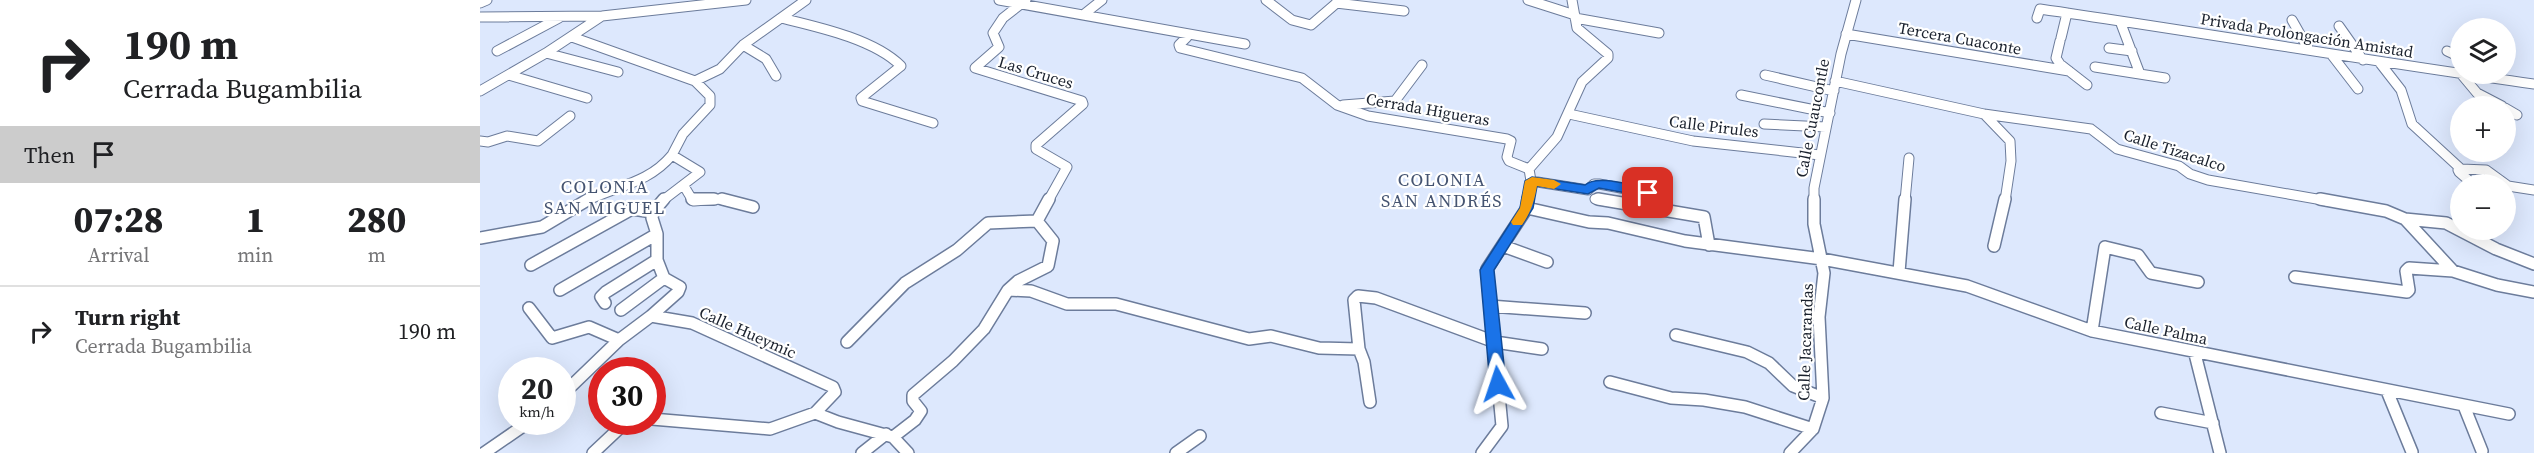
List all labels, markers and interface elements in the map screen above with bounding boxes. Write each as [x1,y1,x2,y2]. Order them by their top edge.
street label: Privada Prolongación Amistad [2199,7,2415,63]
text: 190 m [123,15,238,73]
street label: Tercera Cuaconte [1897,16,2023,60]
map controls [2450,18,2516,240]
button: layers [2450,18,2516,84]
icon: right [24,24,102,102]
street label: Las Cruces [996,50,1076,94]
street label: Calle Cuaucontle [1790,57,1834,179]
text: Cerrada Bugambilia [123,70,362,107]
street label: Cerrada Higueras [1364,87,1492,131]
button: + [2450,96,2516,162]
street label: Calle Pirules [1668,110,1760,142]
street label: Calle Tizacalco [2121,123,2229,177]
icon: arrive [87,138,120,171]
text: Then [24,140,75,170]
district label: COLONIA SAN ANDRÉS [1381,167,1503,213]
pin [1622,167,1673,218]
district label: COLONIA SAN MIGUEL [544,174,666,220]
button: − [2450,174,2516,240]
icon: arrive [1631,176,1664,209]
text: 07:28 [74,195,164,244]
text: 1 [245,195,265,244]
text: 280 [347,195,406,244]
text: Arrival [88,241,150,269]
text: min [237,241,273,269]
text: m [368,241,386,269]
street label: Calle Jacarandas [1792,283,1818,401]
street label: Calle Hueymic [696,301,800,363]
text: Turn right [75,302,180,332]
street label: Calle Palma [2122,310,2210,350]
icon: right [24,315,57,348]
text: 190 m [398,316,456,346]
text: Cerrada Bugambilia [75,332,252,360]
position arrow [1466,352,1530,416]
speed limit sign: 30 [588,357,666,435]
text: 20 [521,368,553,409]
text: km/h [519,401,555,422]

